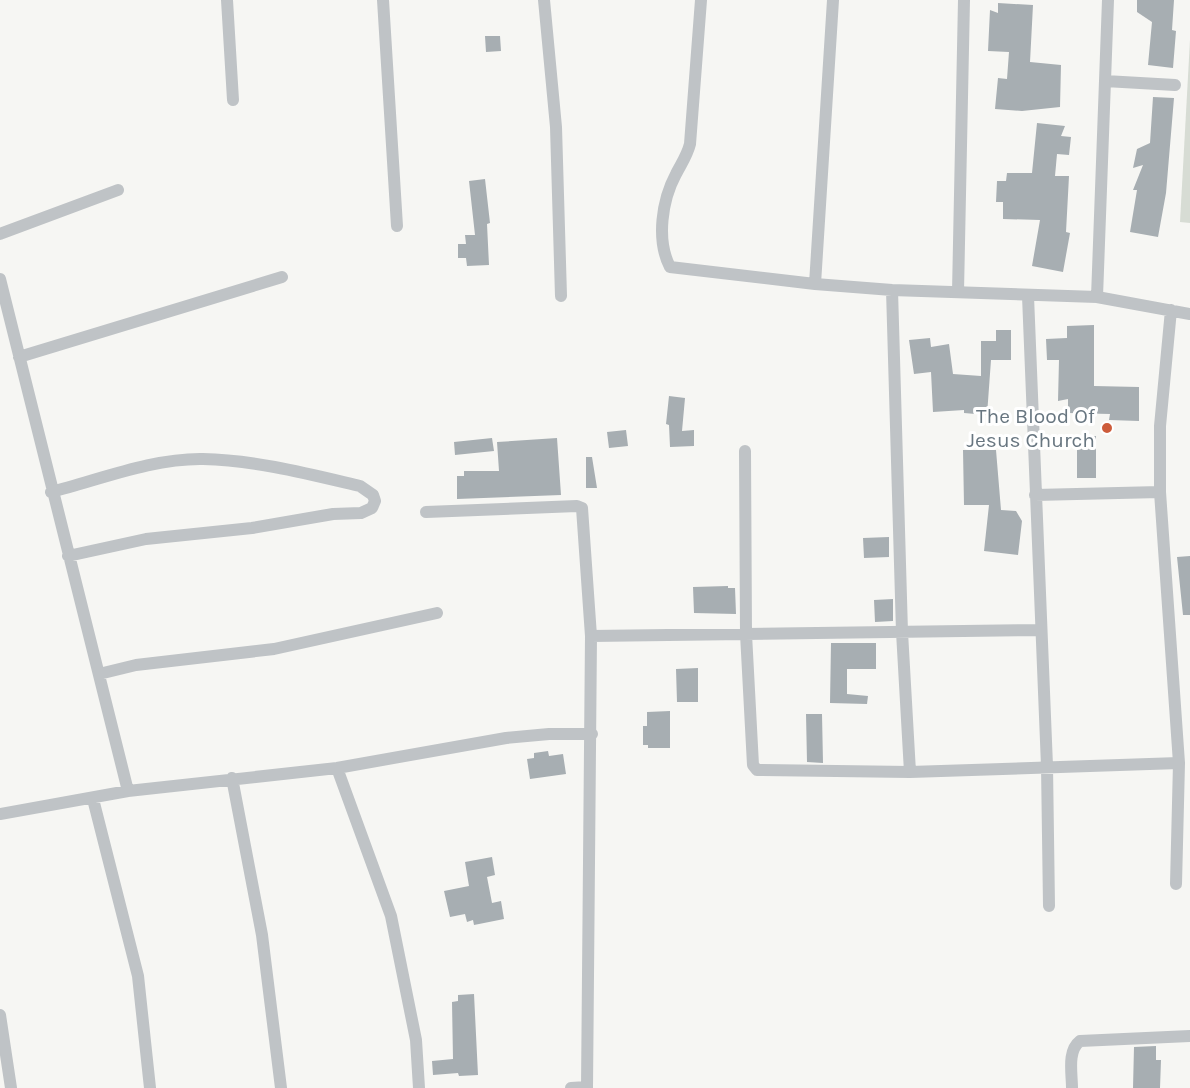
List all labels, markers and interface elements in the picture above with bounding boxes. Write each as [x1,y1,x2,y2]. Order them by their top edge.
place label: The Blood Of Jesus Church [967,404,1096,452]
marker: The Blood Of Jesus Church [1100,421,1114,435]

